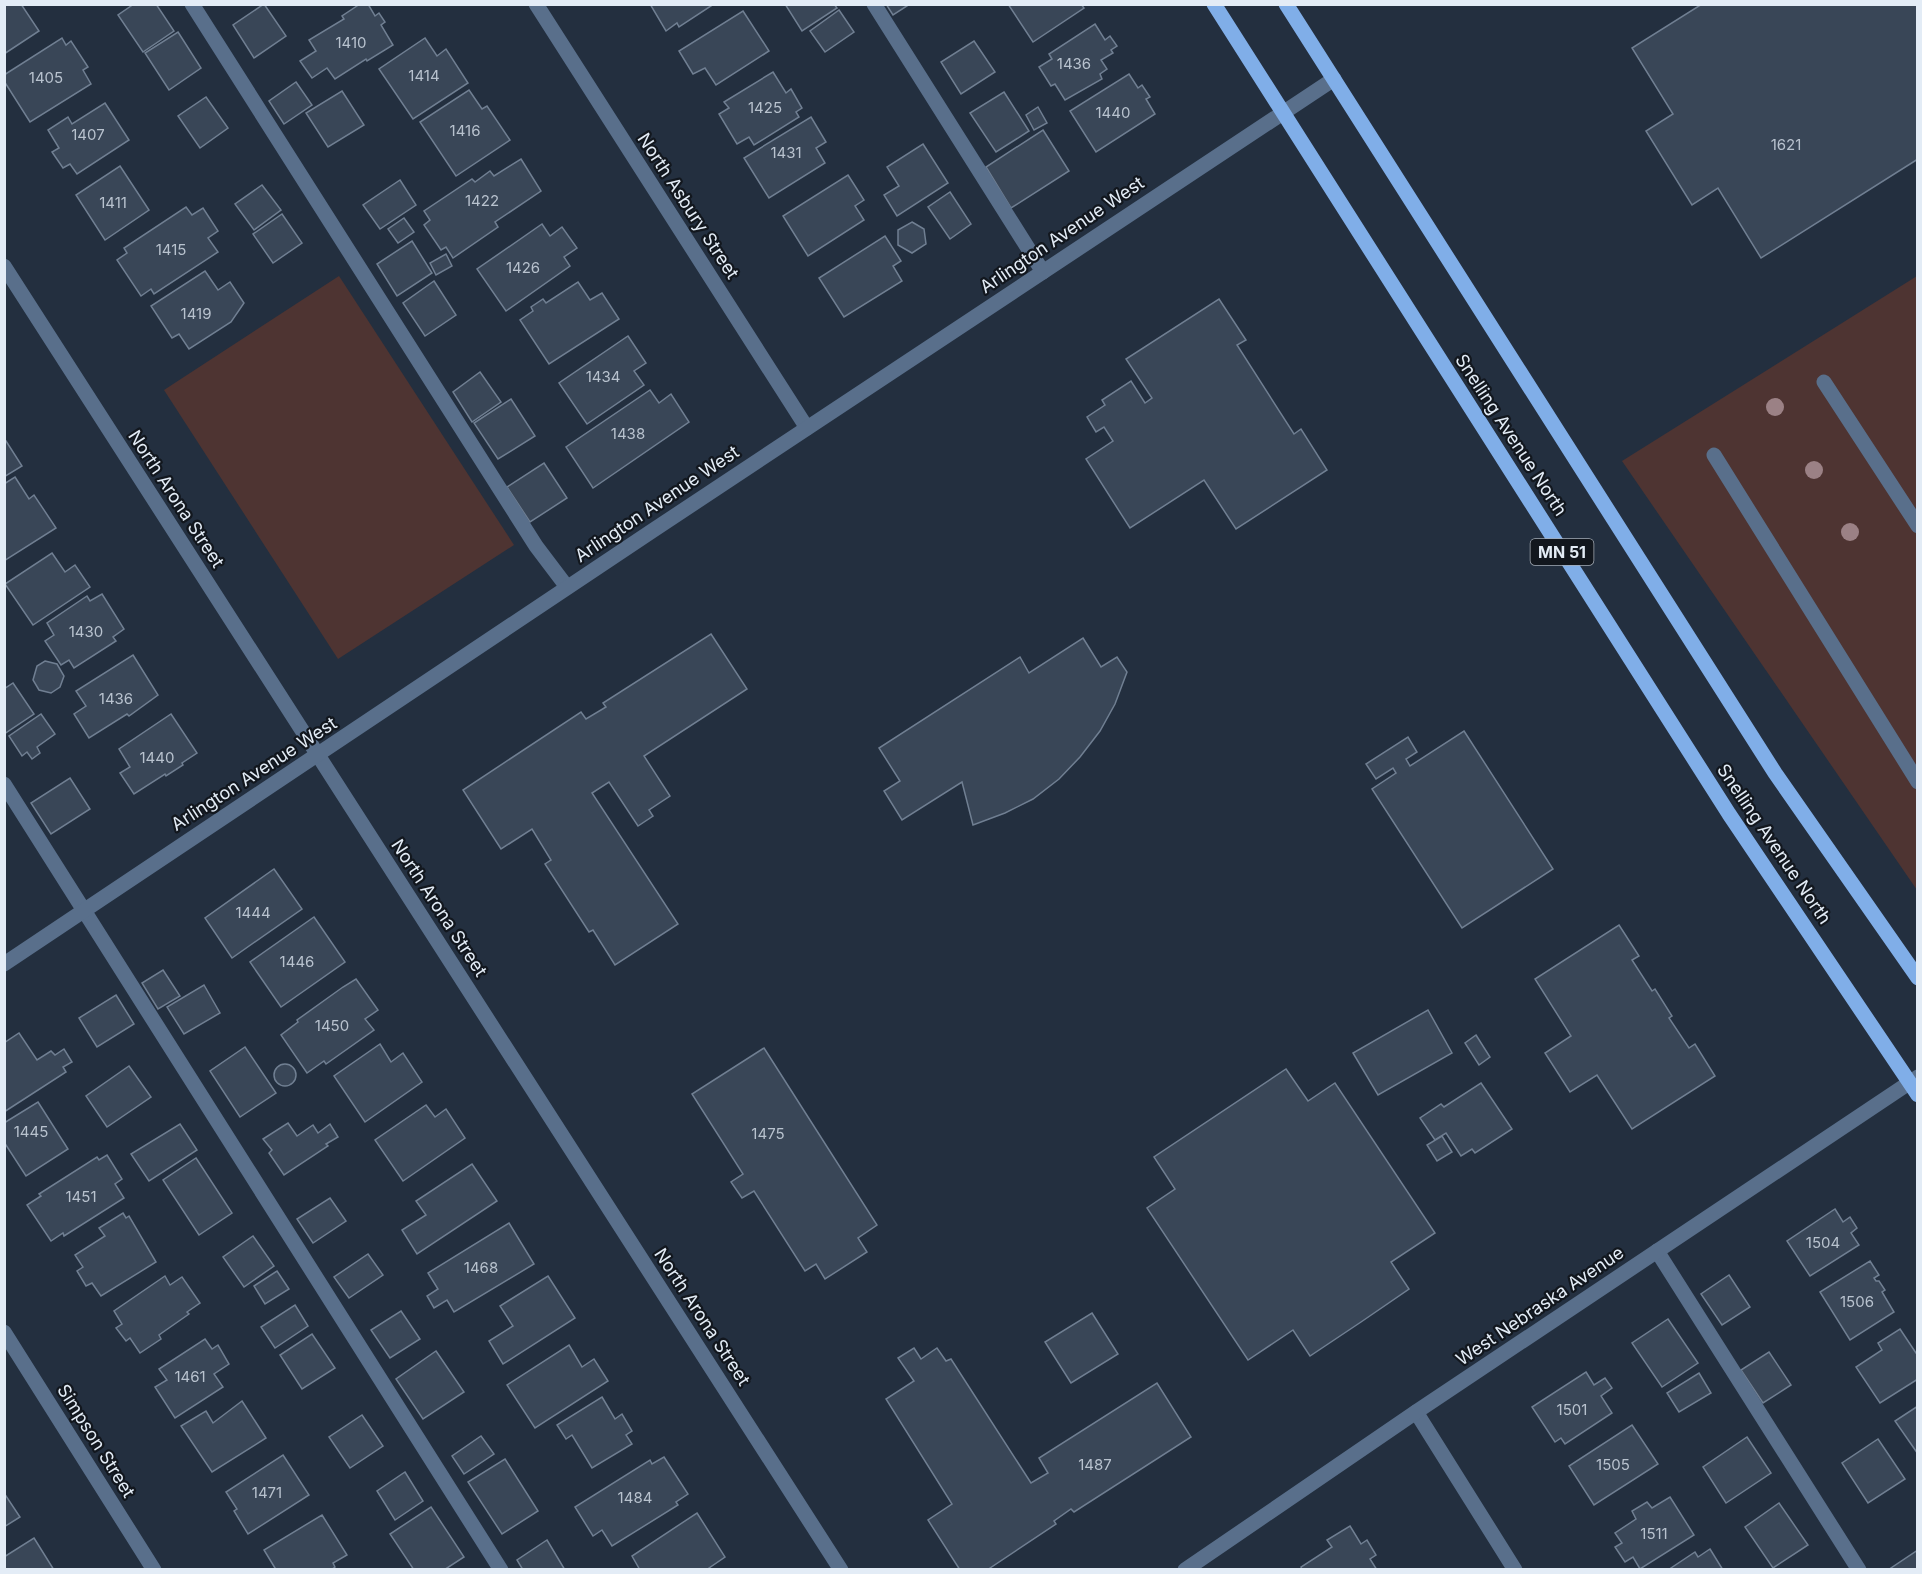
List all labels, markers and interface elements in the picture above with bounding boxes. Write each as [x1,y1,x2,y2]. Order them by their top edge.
house number: 1410 [335,33,367,52]
house number: 1436 [1057,54,1091,73]
house number: 1414 [408,66,440,85]
house number: 1405 [29,68,63,87]
house number: 1425 [748,98,782,117]
house number: 1440 [1096,103,1130,122]
house number: 1416 [450,121,480,140]
house number: 1407 [71,125,105,144]
street label: North Asbury Street [633,129,743,283]
house number: 1621 [1771,135,1801,154]
house number: 1431 [770,143,802,162]
street label: Arlington Avenue West [976,172,1148,297]
house number: 1422 [465,191,499,210]
house number: 1411 [99,193,127,212]
house number: 1415 [156,240,186,259]
house number: 1426 [506,258,540,277]
house number: 1419 [181,304,211,323]
street label: Snelling Avenue North [1451,350,1572,520]
house number: 1434 [586,367,620,386]
house number: 1438 [611,424,645,443]
street label: North Arona Street [124,426,229,571]
street label: Arlington Avenue West [571,441,743,566]
road number: MN 51 [1530,539,1594,565]
house number: 1430 [69,622,103,641]
house number: 1436 [99,689,133,708]
street label: Arlington Avenue West [167,712,340,835]
house number: 1440 [140,748,174,767]
street label: Snelling Avenue North [1713,760,1836,928]
street label: North Arona Street [387,835,492,980]
house number: 1444 [235,903,271,922]
house number: 1446 [280,952,314,971]
house number: 1450 [315,1016,349,1035]
house number: 1445 [14,1122,48,1141]
house number: 1475 [751,1124,785,1143]
house number: 1451 [65,1187,97,1206]
house number: 1504 [1806,1233,1840,1252]
street label: West Nebraska Avenue [1452,1242,1627,1370]
street label: North Arona Street [650,1244,755,1389]
house number: 1468 [464,1258,498,1277]
house number: 1506 [1840,1292,1874,1311]
house number: 1461 [174,1367,206,1386]
street label: Simpson Street [53,1380,140,1501]
house number: 1501 [1557,1400,1587,1419]
house number: 1487 [1078,1455,1112,1474]
house number: 1505 [1596,1455,1630,1474]
house number: 1471 [252,1483,282,1502]
house number: 1484 [618,1488,652,1507]
house number: 1511 [1640,1524,1668,1543]

